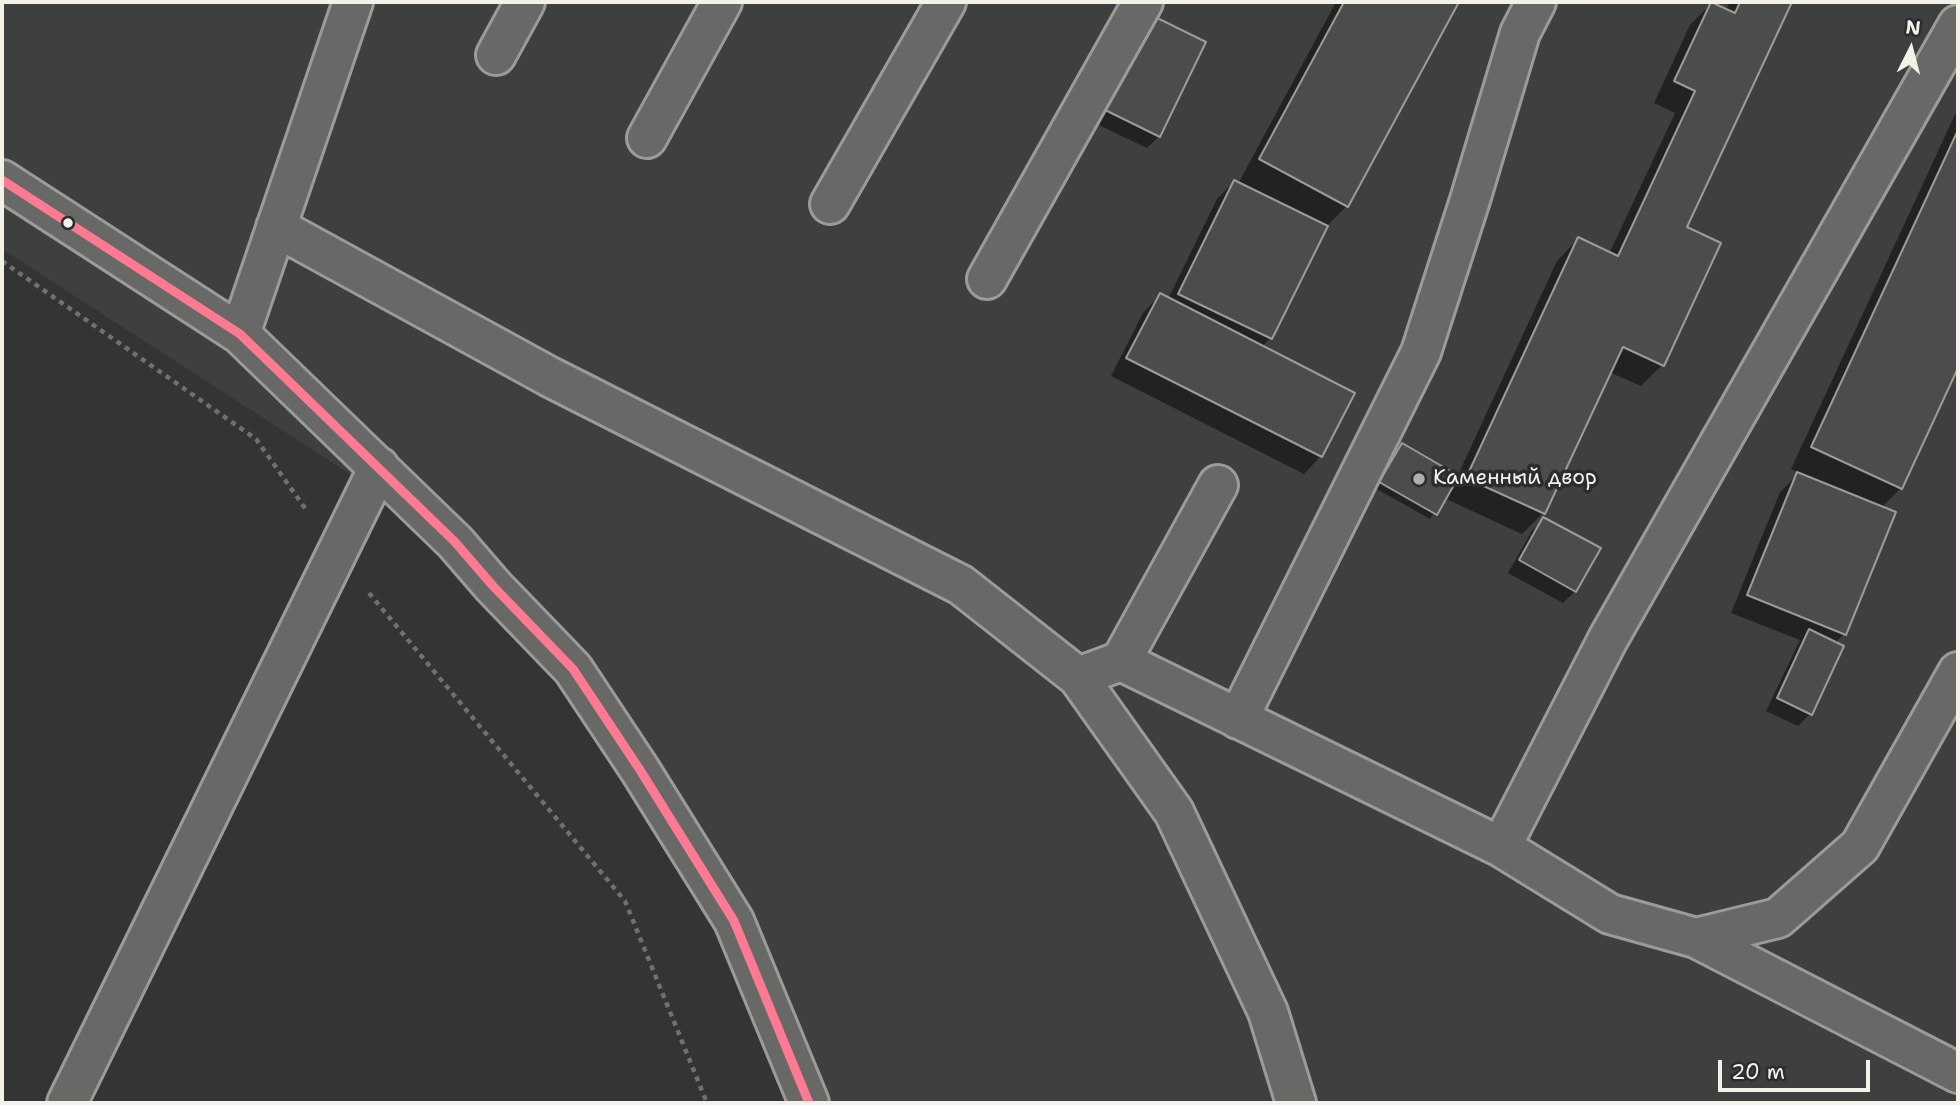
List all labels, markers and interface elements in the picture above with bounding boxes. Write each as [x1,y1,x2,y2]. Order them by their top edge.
north arrow [1876,14,1946,84]
text: N [1904,14,1922,41]
unlabelled marker [61,216,75,230]
place label: Каменный двор [1433,466,1597,492]
marker: Каменный двор [1411,471,1427,487]
scale bar [1722,1046,1874,1090]
text: 20 m [1731,1058,1785,1086]

